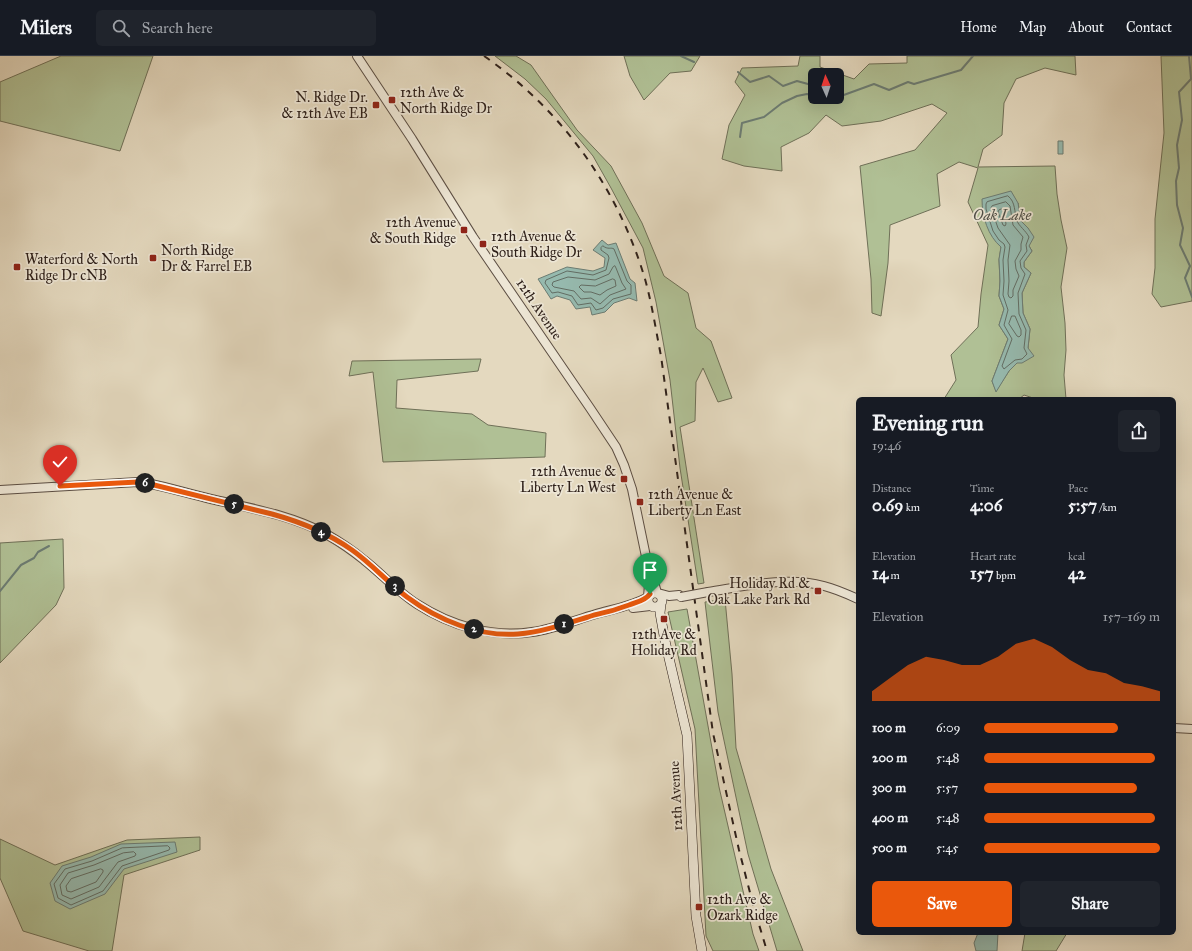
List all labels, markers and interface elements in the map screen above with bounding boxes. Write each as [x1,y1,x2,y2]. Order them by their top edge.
search box [96,10,376,46]
text: Milers [20,16,72,39]
icon: search [110,17,132,39]
text: Search here [142,19,213,37]
text: Home [960,19,997,36]
text: Map [1019,19,1046,36]
text: About [1068,19,1104,36]
text: Contact [1126,19,1172,36]
north arrow [808,68,844,104]
map controls [808,68,844,104]
place label: 12th Ave & North Ridge Dr [400,84,493,117]
place label: N. Ridge Dr. & 12th Ave EB [281,89,368,122]
marker: 12th Ave & North Ridge Dr [387,95,397,105]
marker: N. Ridge Dr. & 12th Ave EB [371,100,381,110]
water label: Oak Lake [973,206,1031,224]
place label: 12th Avenue & South Ridge [370,214,456,247]
marker: 12th Avenue & South Ridge [459,225,469,235]
place label: 12th Avenue & South Ridge Dr [491,228,583,261]
marker: 12th Avenue & South Ridge Dr [478,239,488,249]
place label: North Ridge Dr & Farrel EB [161,242,252,275]
place label: Waterford & North Ridge Dr cNB [25,251,138,284]
marker: North Ridge Dr & Farrel EB [148,253,158,263]
marker: Waterford & North Ridge Dr cNB [12,262,22,272]
street label: 12th Avenue [512,275,566,343]
text: Evening run [872,409,984,436]
button: share [1118,410,1160,452]
text: 19:46 [872,438,901,454]
pin [43,445,77,486]
icon: check [49,451,71,473]
place label: 12th Avenue & Liberty Ln West [520,463,616,496]
pin: 6 [135,473,155,493]
marker: 12th Avenue & Liberty Ln West [619,474,629,484]
text: 6 [142,476,148,489]
text: Distance [872,482,911,495]
text: Time [970,482,994,495]
text: Pace [1068,482,1088,495]
place label: 12th Avenue & Liberty Ln East [648,486,742,519]
pin: 5 [224,494,244,514]
text: 0.69 [872,495,903,516]
text: 4:06 [970,495,1002,516]
text: 5:57 [1068,495,1097,516]
text: 5 [231,497,237,510]
marker: 12th Avenue & Liberty Ln East [635,497,645,507]
text: km [903,501,920,514]
text: /km [1097,501,1117,514]
pin: 4 [311,522,331,542]
text: 4 [318,525,324,538]
text: Elevation [872,550,916,563]
text: Heart rate [970,550,1016,563]
text: kcal [1068,550,1085,563]
pin [633,553,667,594]
icon: arrive [639,559,661,581]
text: 14 [872,563,888,584]
text: 157 [970,563,994,584]
text: 42 [1068,563,1086,584]
text: m [888,569,900,582]
text: bpm [994,569,1016,582]
place label: Holiday Rd & Oak Lake Park Rd [707,575,810,608]
pin: 3 [385,576,405,596]
text: 3 [393,579,397,592]
marker: Holiday Rd & Oak Lake Park Rd [813,586,823,596]
text: Elevation [872,609,924,625]
text: 157–169 m [1103,609,1160,625]
pin: 1 [554,614,574,634]
marker: 12th Ave & Holiday Rd [659,614,669,624]
text: 1 [562,617,566,630]
pin: 2 [464,619,484,639]
text: 2 [471,622,477,635]
place label: 12th Ave & Holiday Rd [631,626,697,659]
text: 100 m [872,720,906,736]
text: 6:09 [936,720,961,736]
text: 200 m [872,750,907,766]
text: 5:48 [936,750,959,766]
street label: 12th Avenue [666,760,686,832]
text: 300 m [872,780,906,796]
text: 5:57 [936,780,958,796]
text: 400 m [872,810,908,826]
text: 5:48 [936,810,959,826]
text: 500 m [872,840,907,856]
text: 5:45 [936,840,959,856]
button: Save [872,881,1012,927]
button: Share [1020,881,1160,927]
place label: 12th Ave & Ozark Ridge [707,891,778,924]
marker: 12th Ave & Ozark Ridge [694,902,704,912]

